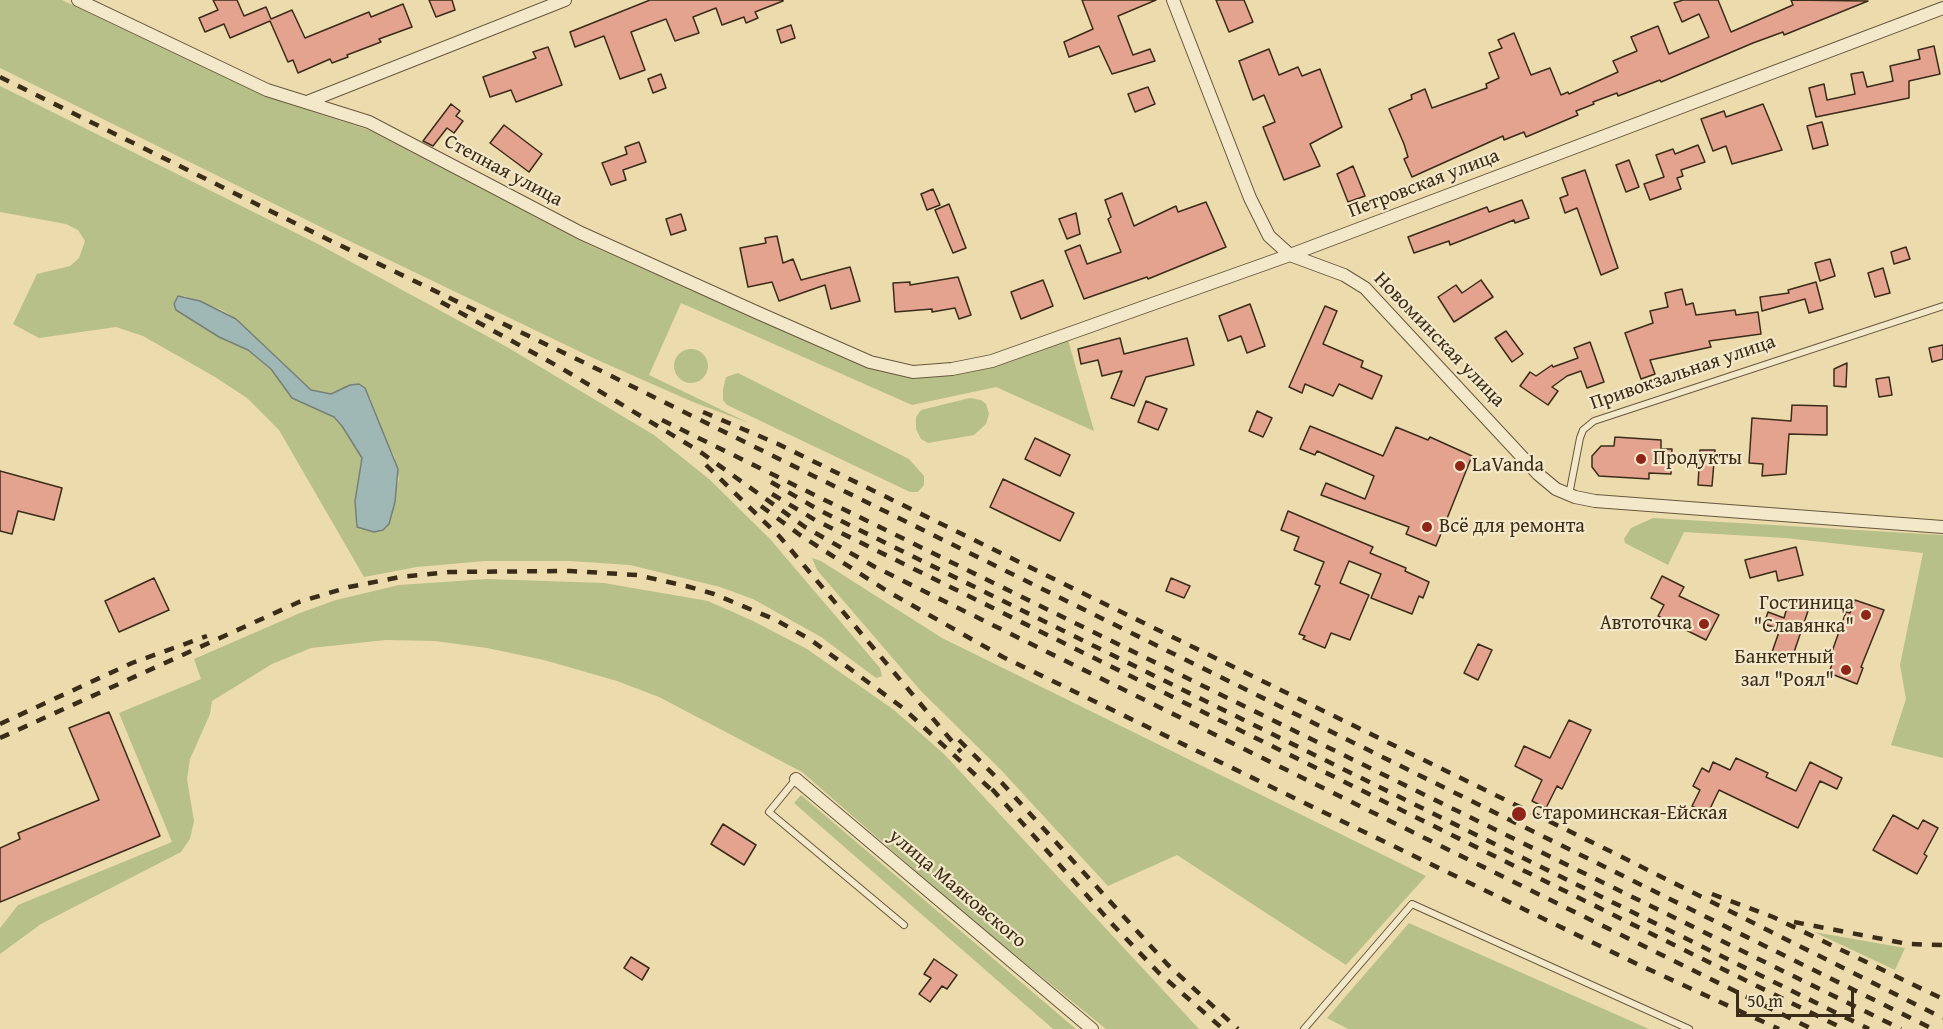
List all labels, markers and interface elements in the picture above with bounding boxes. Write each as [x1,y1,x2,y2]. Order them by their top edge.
street label: Степная улица [440,130,566,212]
street label: Петровская улица [1345,144,1503,224]
street label: Новоминская улица [1368,267,1510,413]
street label: Привокзальная улица [1587,330,1779,416]
place label: Продукты [1653,447,1742,471]
marker: Продукты [1634,452,1648,466]
place label: LaVanda [1472,454,1544,478]
marker: LaVanda [1453,459,1467,473]
place label: Всё для ремонта [1439,515,1585,539]
marker: Всё для ремонта [1420,520,1434,534]
place label: Гостиница "Славянка" [1754,592,1854,639]
marker: Гостиница "Славянка" [1859,608,1873,622]
place label: Автоточка [1600,612,1692,636]
marker: Автоточка [1697,617,1711,631]
place label: Банкетный зал "Роял" [1735,646,1834,693]
marker: Банкетный зал "Роял" [1839,663,1853,677]
place label: Староминская-Ейская [1532,802,1728,826]
marker: Староминская-Ейская [1510,805,1528,823]
street label: улица Маяковского [883,824,1031,954]
scale bar [1739,978,1858,1016]
text: 50 m [1747,987,1783,1014]

